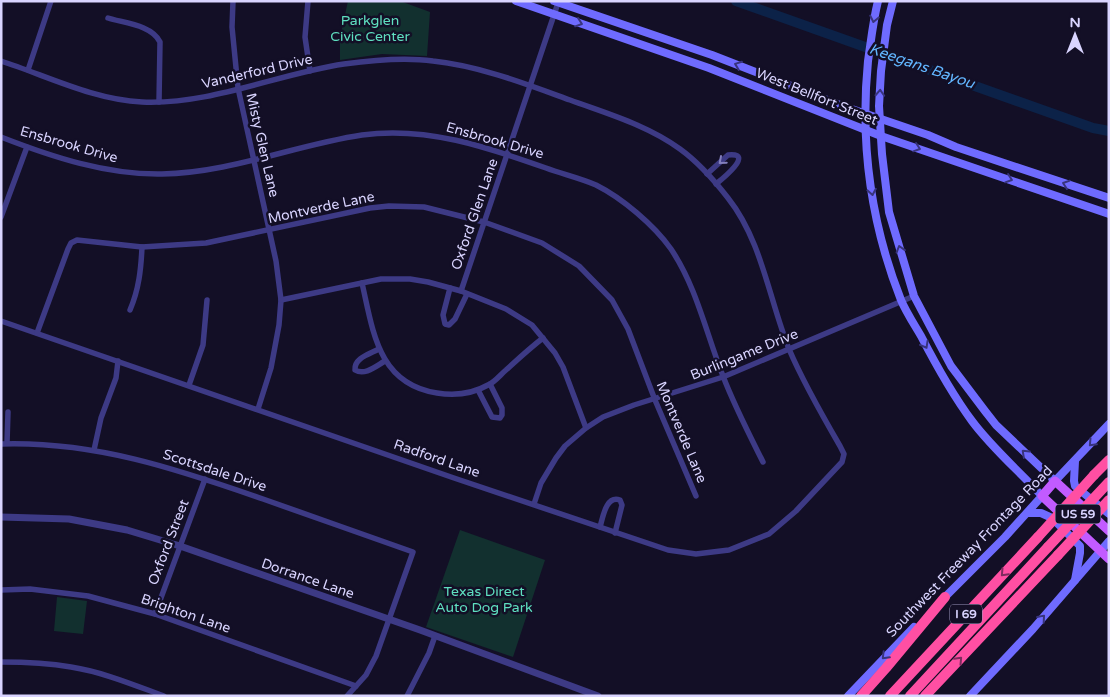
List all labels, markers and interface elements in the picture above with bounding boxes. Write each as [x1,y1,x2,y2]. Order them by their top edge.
north arrow [1050,10,1100,60]
park label: Parkglen Civic Center [330,12,410,45]
text: N [1069,14,1081,31]
one-way arrow [869,15,880,23]
one-way arrow [574,17,582,27]
water label: Keegans Bayou [867,40,978,93]
street label: Vanderford Drive [200,50,314,92]
one-way arrow [734,61,743,71]
street label: West Bellfort Street [754,64,881,129]
one-way arrow [875,89,886,97]
street label: Misty Glen Lane [242,91,283,199]
street label: Ensbrook Drive [444,118,546,163]
street label: Ensbrook Drive [18,122,120,167]
one-way arrow [913,142,921,152]
one-way arrow [718,155,727,164]
street label: Oxford Glen Lane [447,156,502,272]
one-way arrow [1004,173,1013,183]
one-way arrow [1062,179,1071,189]
street label: Montverde Lane [266,188,376,227]
one-way arrow [867,188,877,197]
one-way arrow [895,246,905,254]
street label: Burlingame Drive [688,325,801,384]
one-way arrow [919,339,929,348]
street label: Montverde Lane [652,379,711,486]
street label: Radford Lane [391,436,482,481]
one-way arrow [1089,437,1098,446]
street label: Scottsdale Drive [161,446,269,495]
one-way arrow [1022,450,1031,459]
street label: Southwest Freeway Frontage Road [883,462,1056,641]
street label: Oxford Street [144,496,193,587]
road number: US 59 [1056,504,1100,524]
street label: Dorrance Lane [259,555,357,602]
one-way arrow [1001,567,1010,576]
park label: Texas Direct Auto Dog Park [435,583,533,616]
street label: Brighton Lane [139,590,233,637]
road number: I 69 [950,604,982,624]
one-way arrow [1036,615,1045,624]
one-way arrow [882,651,891,660]
one-way arrow [953,657,962,666]

